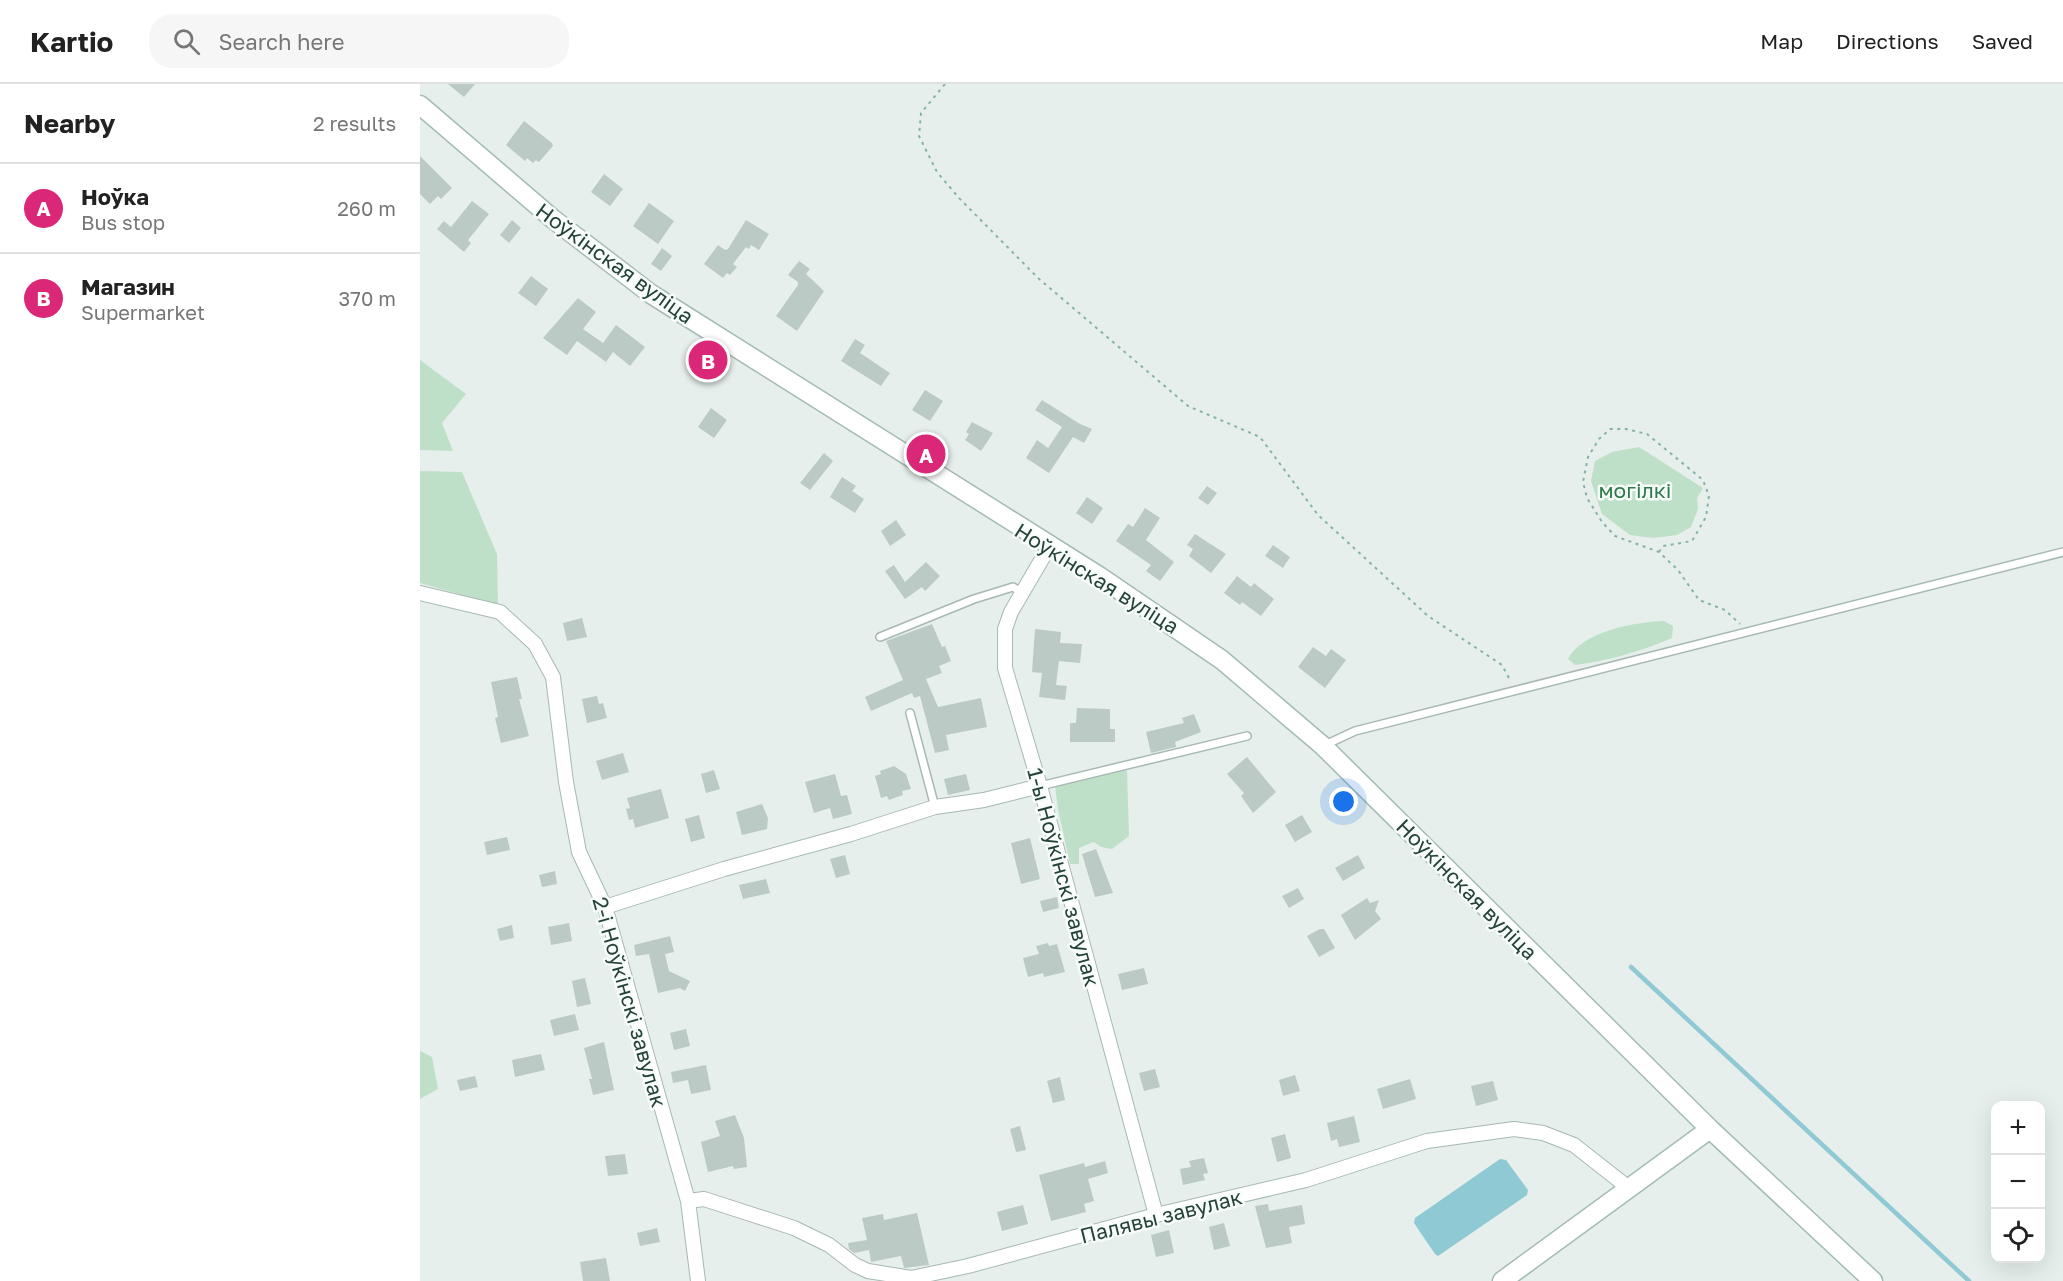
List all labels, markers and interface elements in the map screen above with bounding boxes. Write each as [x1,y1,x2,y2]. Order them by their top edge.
search box [149,14,569,68]
text: Kartio [30,25,113,58]
icon: search [170,25,203,58]
text: Search here [218,28,344,55]
text: Map [1760,28,1803,54]
text: Directions [1836,28,1939,54]
text: Saved [1972,28,2033,54]
text: Nearby [24,108,115,139]
text: 2 results [313,111,396,135]
text: Ноўка [81,183,149,210]
text: A [36,196,51,220]
text: 260 m [337,196,396,220]
street label: Ноўкінская вуліца [531,197,699,329]
text: Bus stop [81,210,165,234]
text: Магазин [81,273,175,300]
text: B [36,286,51,310]
text: 370 m [339,286,396,310]
text: Supermarket [81,300,205,324]
pin: B [688,338,728,382]
pin: A [906,432,946,476]
park label: могілкі [1599,477,1672,503]
street label: Ноўкінская вуліца [1010,517,1184,639]
street label: 1-ы Ноўкінскі завулак [1022,765,1106,989]
your location [1329,787,1358,816]
street label: Ноўкінская вуліца [1391,813,1543,965]
street label: 2-і Ноўкінскі завулак [587,894,673,1110]
map controls [1991,1101,2045,1263]
button: + [1991,1101,2045,1155]
button: − [1991,1155,2045,1209]
street label: Палявы завулак [1077,1183,1245,1249]
button: locate [1991,1209,2045,1263]

